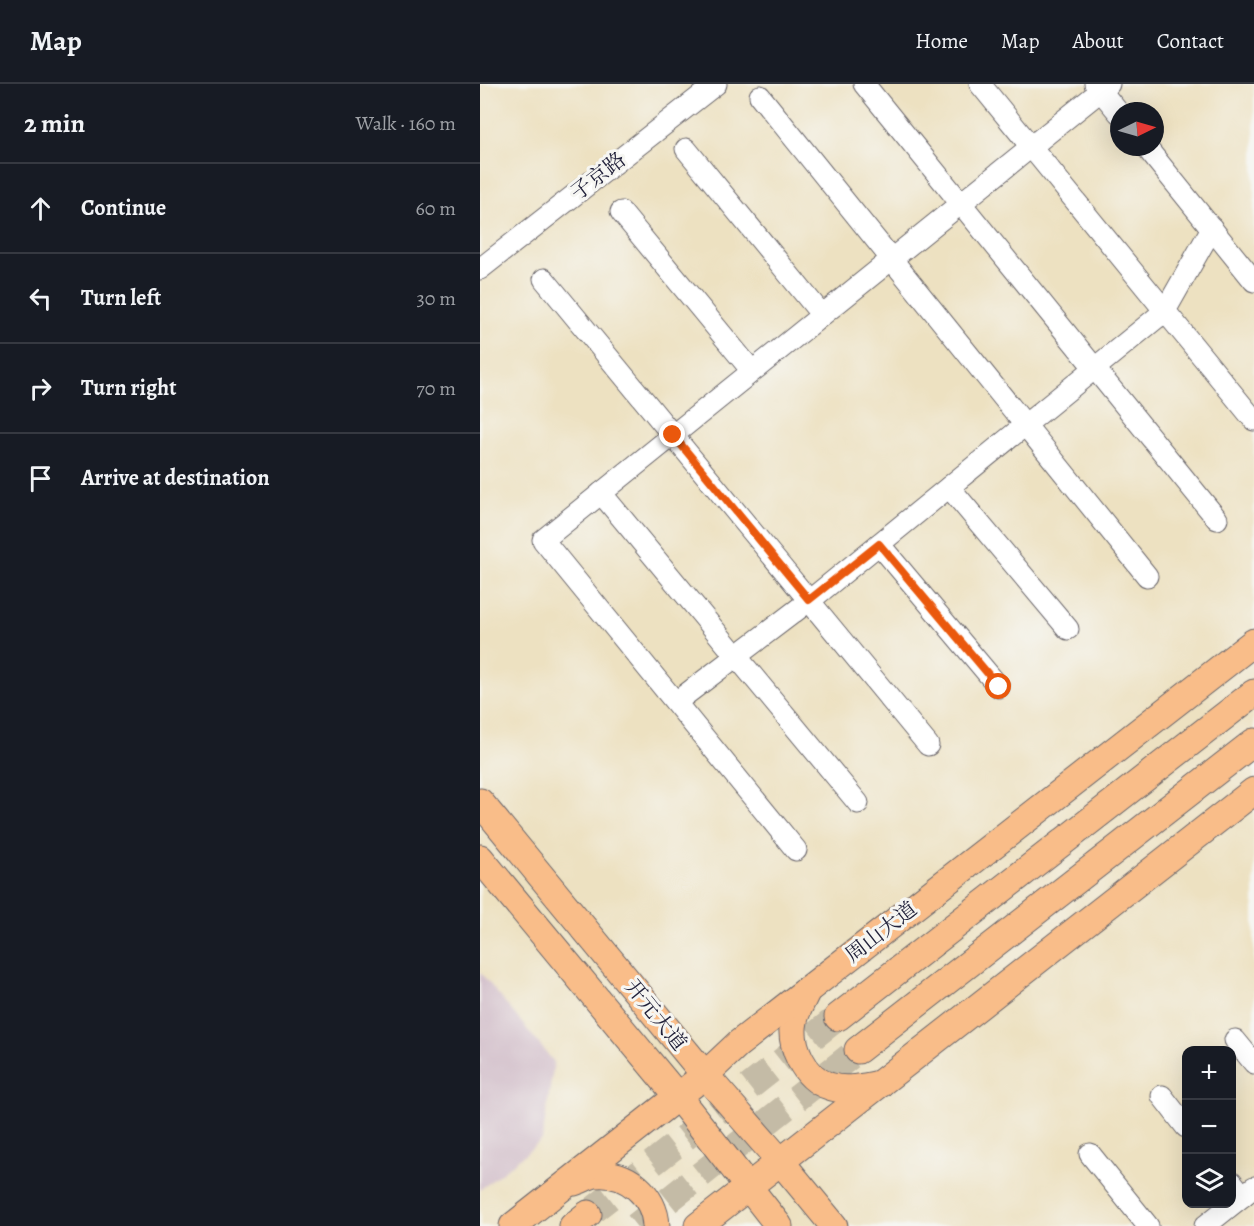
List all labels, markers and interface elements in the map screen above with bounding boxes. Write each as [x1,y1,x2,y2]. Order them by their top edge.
text: Map [30,22,82,60]
text: Home [915,27,968,55]
text: Map [1001,27,1039,55]
text: About [1072,27,1124,55]
text: Contact [1157,27,1224,55]
north arrow [1110,102,1164,156]
text: 2 min [24,106,85,141]
text: Walk · 160 m [356,110,456,137]
street label: 子京路 [565,146,631,206]
icon: ahead [24,192,57,225]
text: Continue [81,193,166,223]
text: 60 m [416,195,456,222]
icon: left [24,282,57,315]
text: Turn left [81,283,161,313]
text: 30 m [416,285,456,312]
icon: right [24,372,57,405]
text: Turn right [81,373,177,403]
text: 70 m [416,375,456,402]
route end [659,421,685,447]
icon: arrive [24,462,57,495]
text: Arrive at destination [81,463,270,493]
route start [985,673,1011,699]
street label: 周山大道 [839,895,923,969]
street label: 开元大道 [619,974,693,1056]
map controls [1182,1046,1236,1208]
button: + [1182,1046,1236,1100]
button: − [1182,1100,1236,1154]
button: layers [1182,1154,1236,1208]

